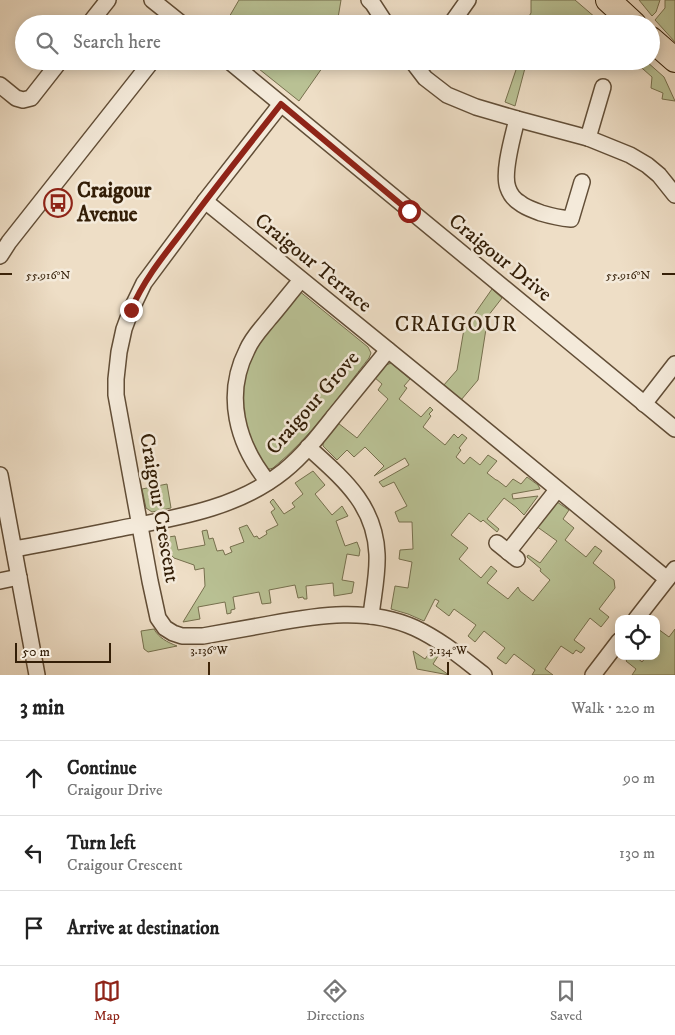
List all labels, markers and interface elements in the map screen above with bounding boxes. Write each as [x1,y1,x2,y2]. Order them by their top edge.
search box [15,15,660,70]
icon: search [33,29,61,57]
text: Search here [73,31,161,54]
place label: Craigour Avenue [76,178,153,228]
bus stop icon: Craigour Avenue [43,188,73,218]
route start [398,200,421,223]
street label: Craigour Terrace [249,208,377,318]
street label: Craigour Drive [443,208,557,308]
text: 55.916°N [26,268,70,283]
text: 55.916°N [606,268,650,283]
route end [120,299,143,322]
district label: CRAIGOUR [395,311,517,338]
street label: Craigour Grove [261,345,365,460]
street label: Craigour Crescent [133,431,185,585]
map controls [615,615,660,660]
button: locate [615,615,660,660]
scale bar [15,640,111,663]
text: 50 m [22,643,50,661]
text: 3.136°W [190,643,229,658]
text: 3.134°W [429,643,468,658]
text: 3 min [20,695,65,721]
text: Walk · 220 m [571,698,655,718]
text: Continue [67,757,137,780]
icon: ahead [20,764,48,792]
text: 90 m [623,768,655,788]
text: Craigour Drive [67,780,163,800]
text: Turn left [67,832,136,855]
icon: left [20,839,48,867]
text: 130 m [619,843,655,863]
text: Craigour Crescent [67,855,183,875]
icon: arrive [20,914,48,942]
text: Arrive at destination [67,917,219,940]
tab: Map [93,977,121,1025]
tab: Directions [306,977,364,1025]
tab: Saved [550,977,582,1025]

